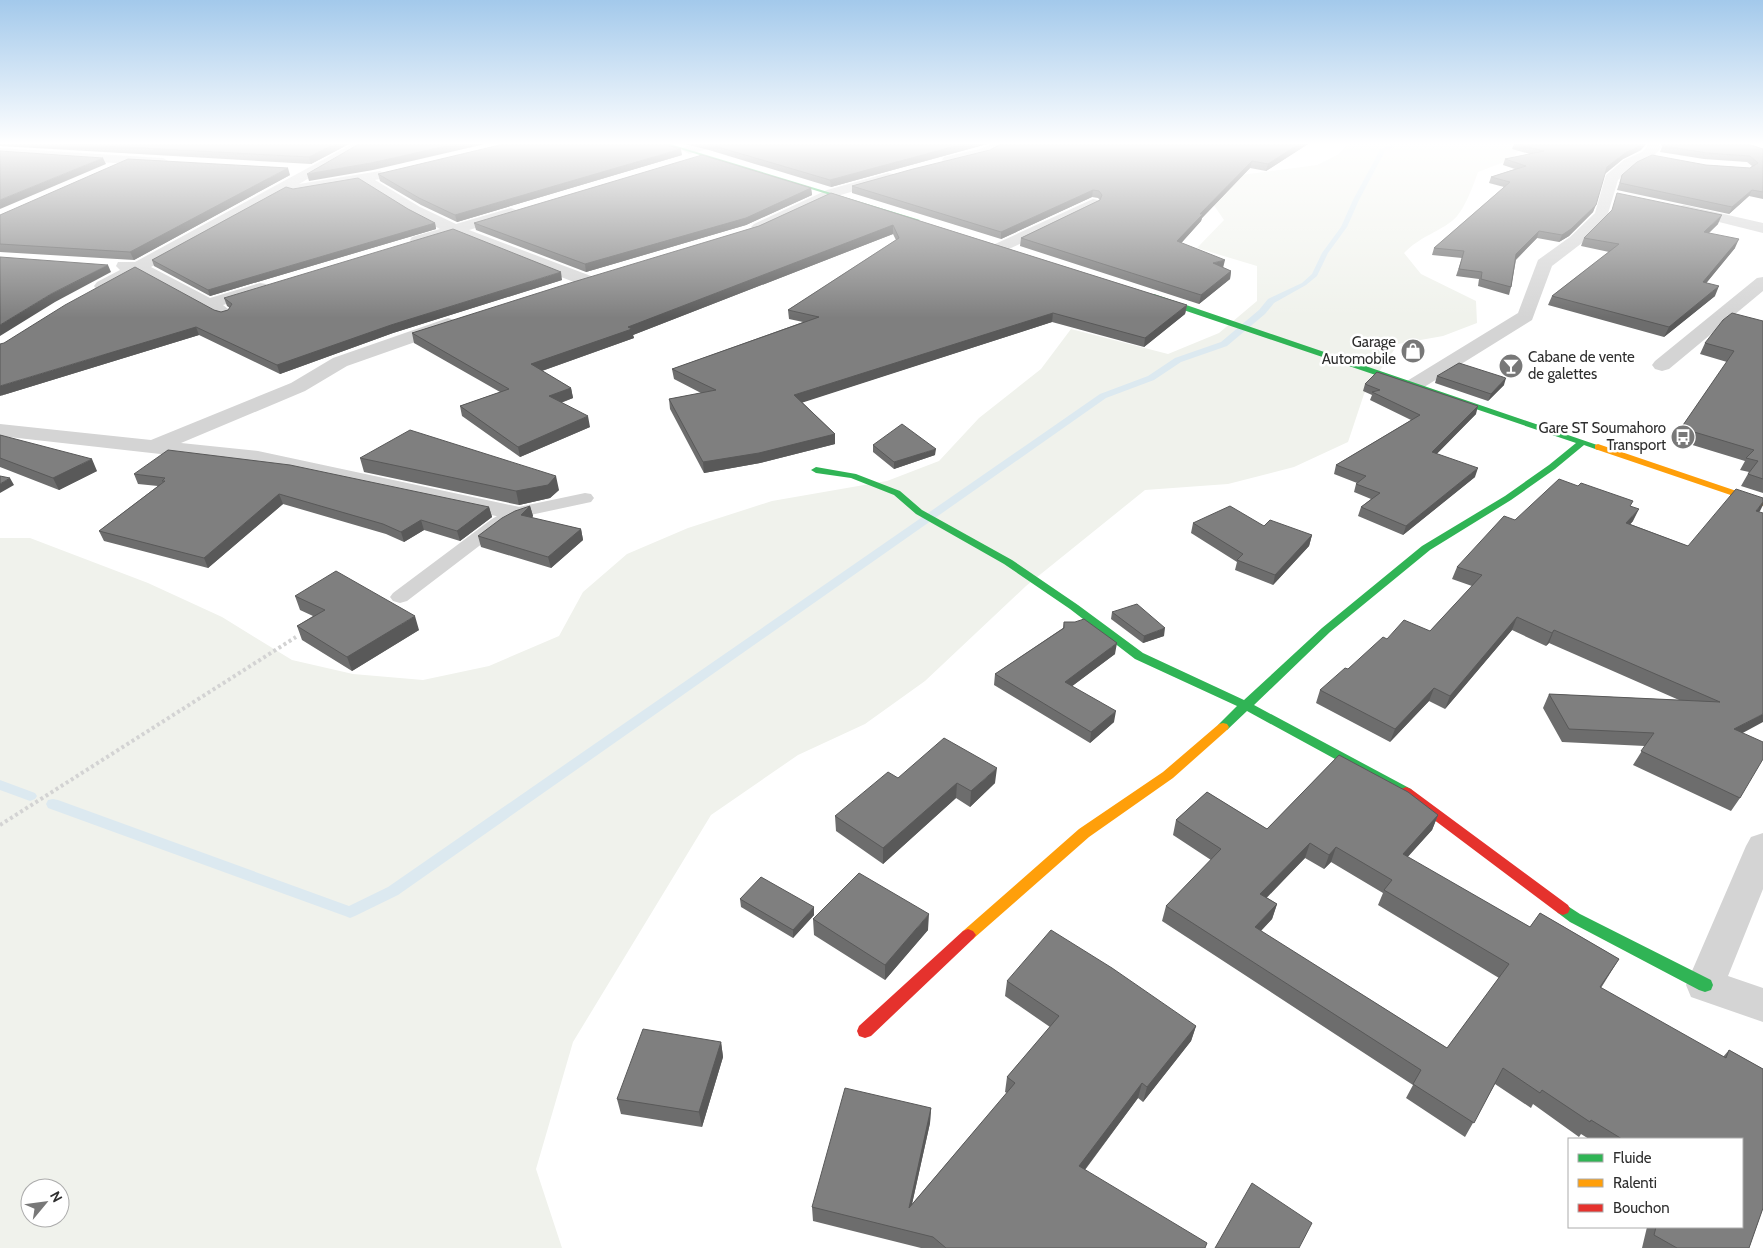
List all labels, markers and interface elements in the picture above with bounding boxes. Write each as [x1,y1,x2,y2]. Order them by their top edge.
place label: Garage Automobile [1322,333,1396,368]
shop icon: Garage Automobile [1400,338,1426,364]
place label: Cabane de vente de galettes [1528,348,1635,383]
bar icon: Cabane de vente de galettes [1498,353,1524,379]
place label: Gare ST Soumahoro Transport [1539,419,1666,454]
bus stop icon: Gare ST Soumahoro Transport [1670,424,1696,450]
legend [1568,1138,1743,1228]
text: Fluide [1613,1149,1652,1167]
text: Ralenti [1613,1174,1657,1192]
north arrow [20,1178,70,1228]
text: N [46,1188,67,1205]
text: Bouchon [1613,1199,1670,1217]

